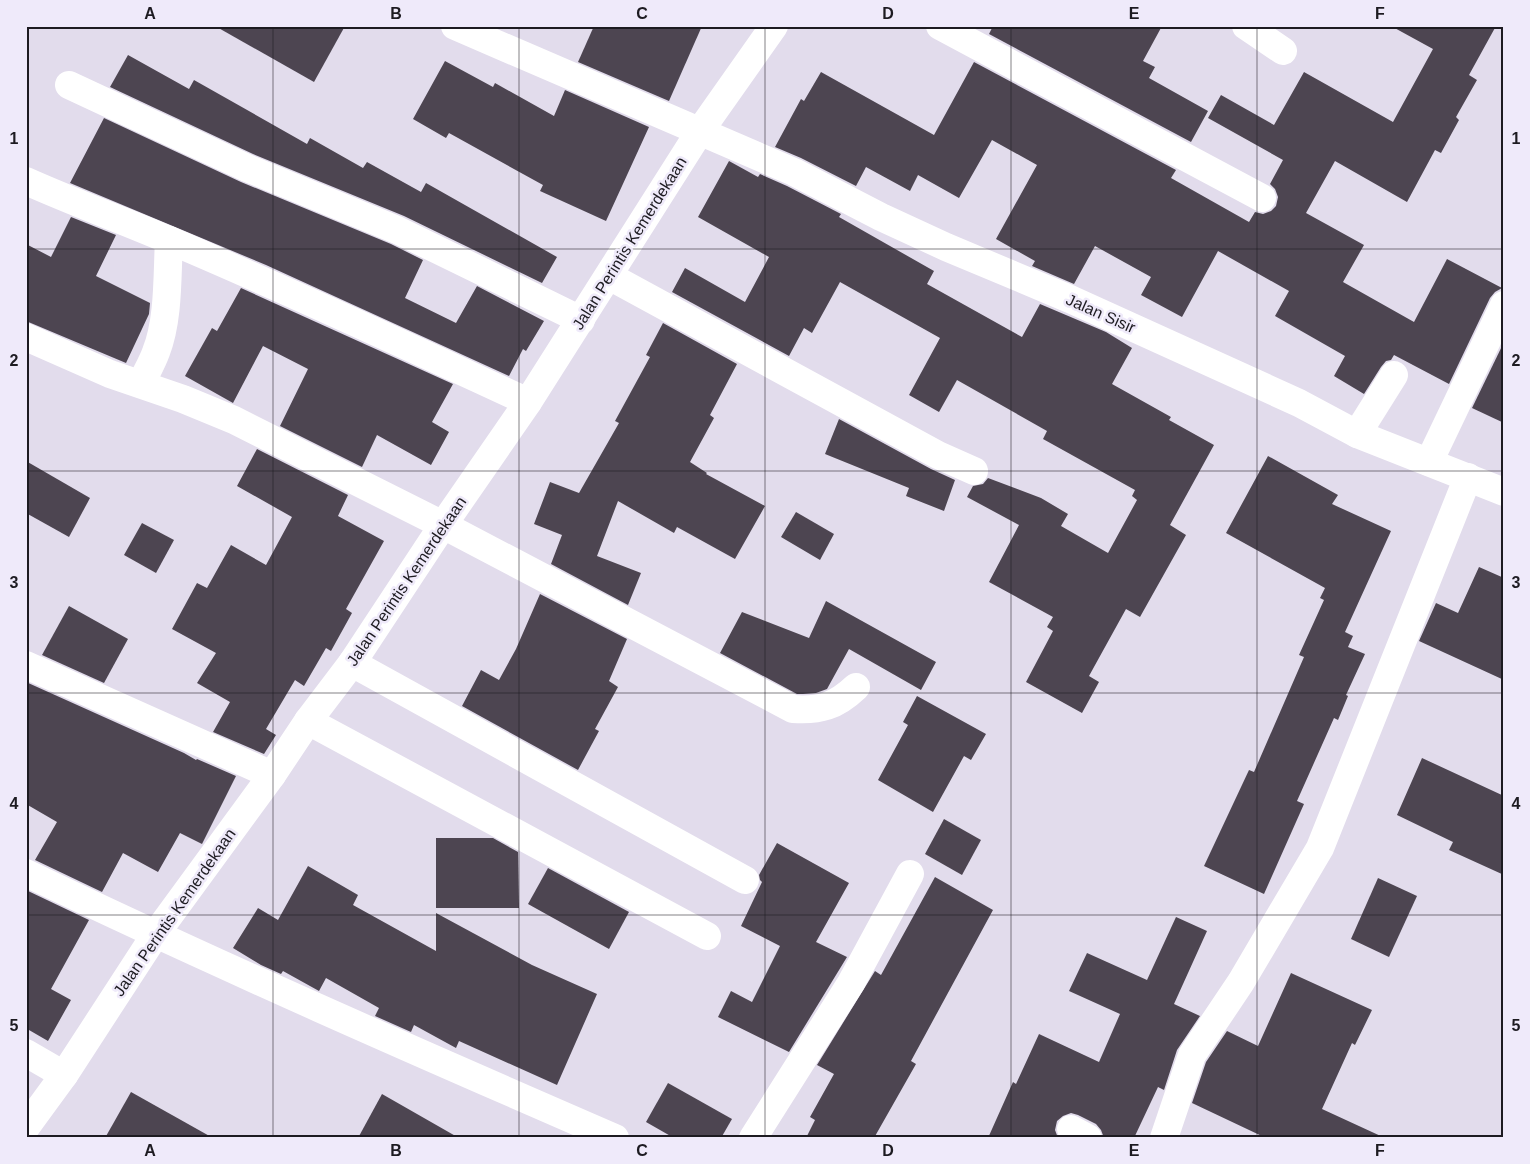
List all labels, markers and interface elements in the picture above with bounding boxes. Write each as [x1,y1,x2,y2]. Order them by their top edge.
text: A [144,5,156,22]
text: B [390,5,402,22]
text: C [636,5,648,22]
text: D [882,5,894,22]
text: E [1129,5,1140,22]
text: F [1375,5,1385,22]
text: 1 [10,130,19,147]
text: 1 [1512,130,1521,147]
street label: Jalan Perintis Kemerdekaan [569,154,690,333]
street label: Jalan Sisir [1064,291,1139,337]
text: 2 [10,352,19,369]
text: 2 [1512,352,1521,369]
street label: Jalan Perintis Kemerdekaan [343,494,469,669]
text: 3 [10,574,19,591]
text: 3 [1512,574,1521,591]
text: 4 [10,795,19,812]
text: 4 [1512,795,1521,812]
street label: Jalan Perintis Kemerdekaan [110,825,239,999]
text: 5 [10,1017,19,1034]
text: 5 [1512,1017,1521,1034]
text: A [144,1142,156,1159]
text: B [390,1142,402,1159]
text: C [636,1142,648,1159]
text: D [882,1142,894,1159]
text: E [1129,1142,1140,1159]
text: F [1375,1142,1385,1159]

